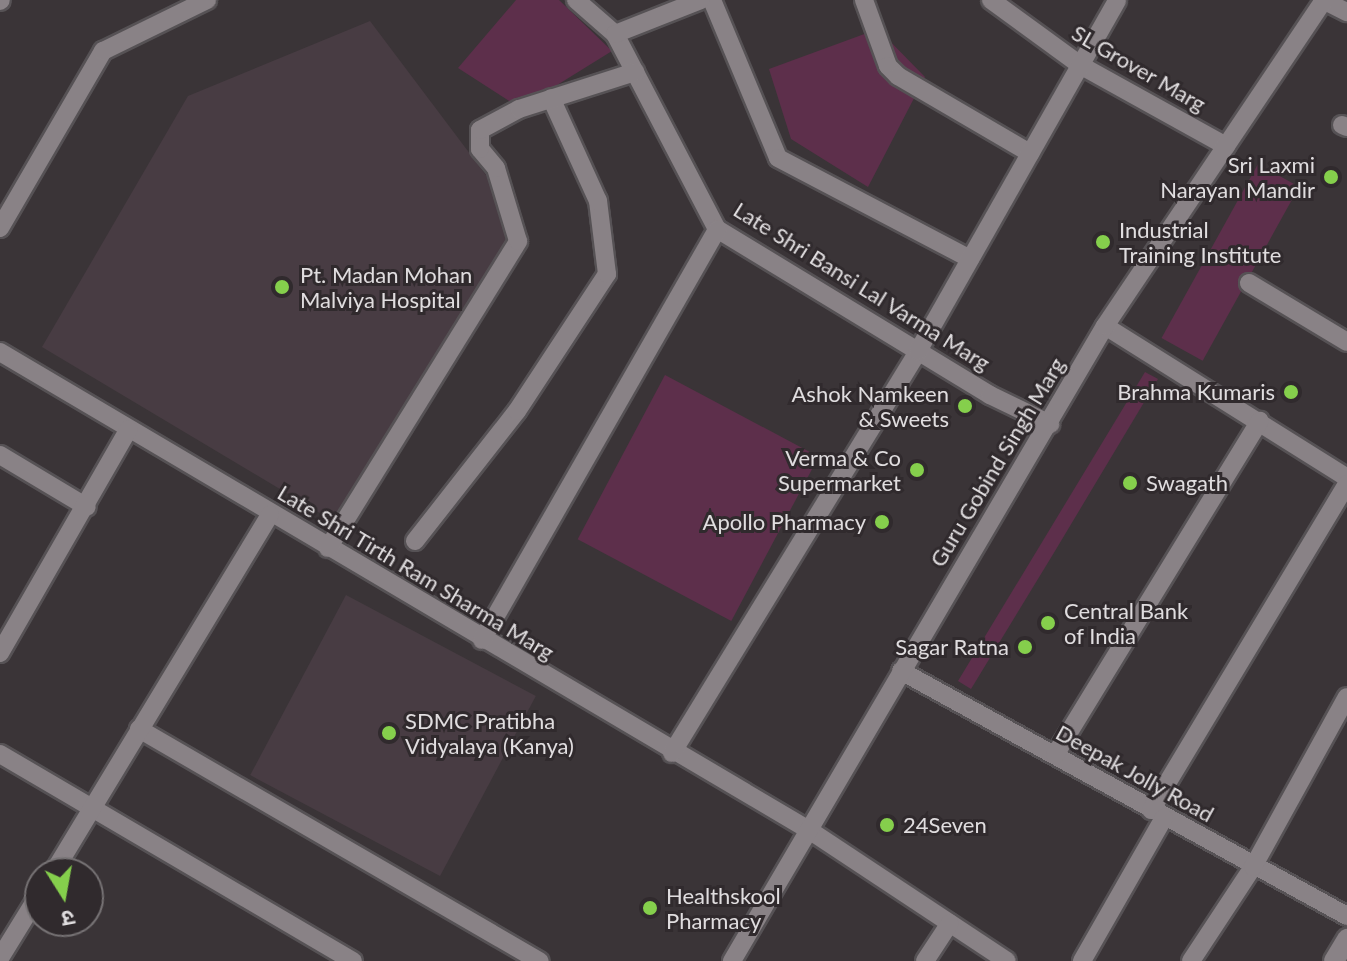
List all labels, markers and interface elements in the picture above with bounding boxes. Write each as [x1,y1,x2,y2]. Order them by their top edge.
street label: SL Grover Marg [1067,19,1211,117]
place label: Sri Laxmi Narayan Mandir [1160,151,1315,202]
marker: Sri Laxmi Narayan Mandir [1322,168,1340,186]
street label: Late Shri Bansi Lal Varma Marg [729,196,995,376]
place label: Industrial Training Institute [1119,216,1281,268]
marker: Industrial Training Institute [1094,233,1112,251]
place label: Pt. Madan Mohan Malviya Hospital [300,261,472,312]
marker: Pt. Madan Mohan Malviya Hospital [271,276,293,298]
street label: Guru Gobind Singh Marg [924,353,1070,571]
place label: Brahma Kumaris [1117,379,1275,405]
place label: Ashok Namkeen & Sweets [791,380,949,432]
marker: Brahma Kumaris [1282,383,1300,401]
marker: Ashok Namkeen & Sweets [956,397,974,415]
place label: Verma & Co Supermarket [778,444,901,496]
marker: Verma & Co Supermarket [908,461,926,479]
place label: Swagath [1146,470,1228,496]
marker: Swagath [1121,474,1139,492]
street label: Late Shri Tirth Ram Sharma Marg [273,479,559,665]
place label: Apollo Pharmacy [703,509,866,535]
marker: Apollo Pharmacy [873,513,891,531]
place label: Central Bank of India [1064,597,1188,648]
marker: Central Bank of India [1039,614,1057,632]
place label: Sagar Ratna [895,634,1009,660]
marker: Sagar Ratna [1016,638,1034,656]
place label: SDMC Pratibha Vidyalaya (Kanya) [405,707,574,758]
street label: Deepak Jolly Road [1051,718,1219,828]
marker: SDMC Pratibha Vidyalaya (Kanya) [380,724,398,742]
place label: 24Seven [903,812,987,838]
marker: 24Seven [878,816,896,834]
north arrow [24,857,104,937]
place label: Healthskool Pharmacy [666,882,781,934]
marker: Healthskool Pharmacy [641,899,659,917]
text: उ [59,905,77,934]

